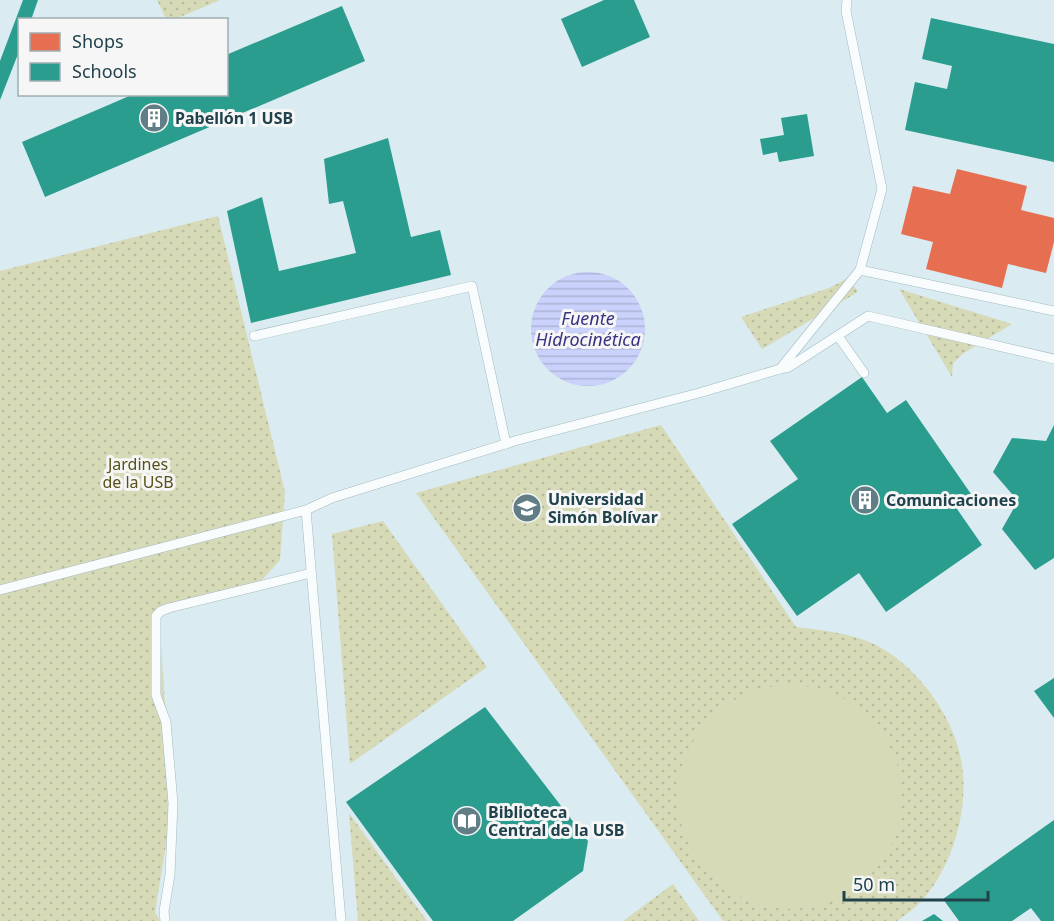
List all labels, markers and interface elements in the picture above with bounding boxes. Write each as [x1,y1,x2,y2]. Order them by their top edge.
legend [18,18,228,96]
text: Shops [72,29,124,53]
text: Schools [72,59,137,83]
building icon: Pabellón 1 USB [138,102,170,134]
place label: Pabellón 1 USB [175,107,293,129]
water label: Fuente Hidrocinética [535,306,641,351]
park label: Jardines de la USB [102,453,174,493]
building icon: Comunicaciones [849,484,881,516]
place label: Universidad Simón Bolívar [548,488,658,528]
place label: Comunicaciones [886,489,1016,511]
school or university icon: Universidad Simón Bolívar [511,492,543,524]
place label: Biblioteca Central de la USB [488,801,624,841]
library icon: Biblioteca Central de la USB [451,805,483,837]
scale bar [844,864,988,902]
text: 50 m [853,872,895,896]

